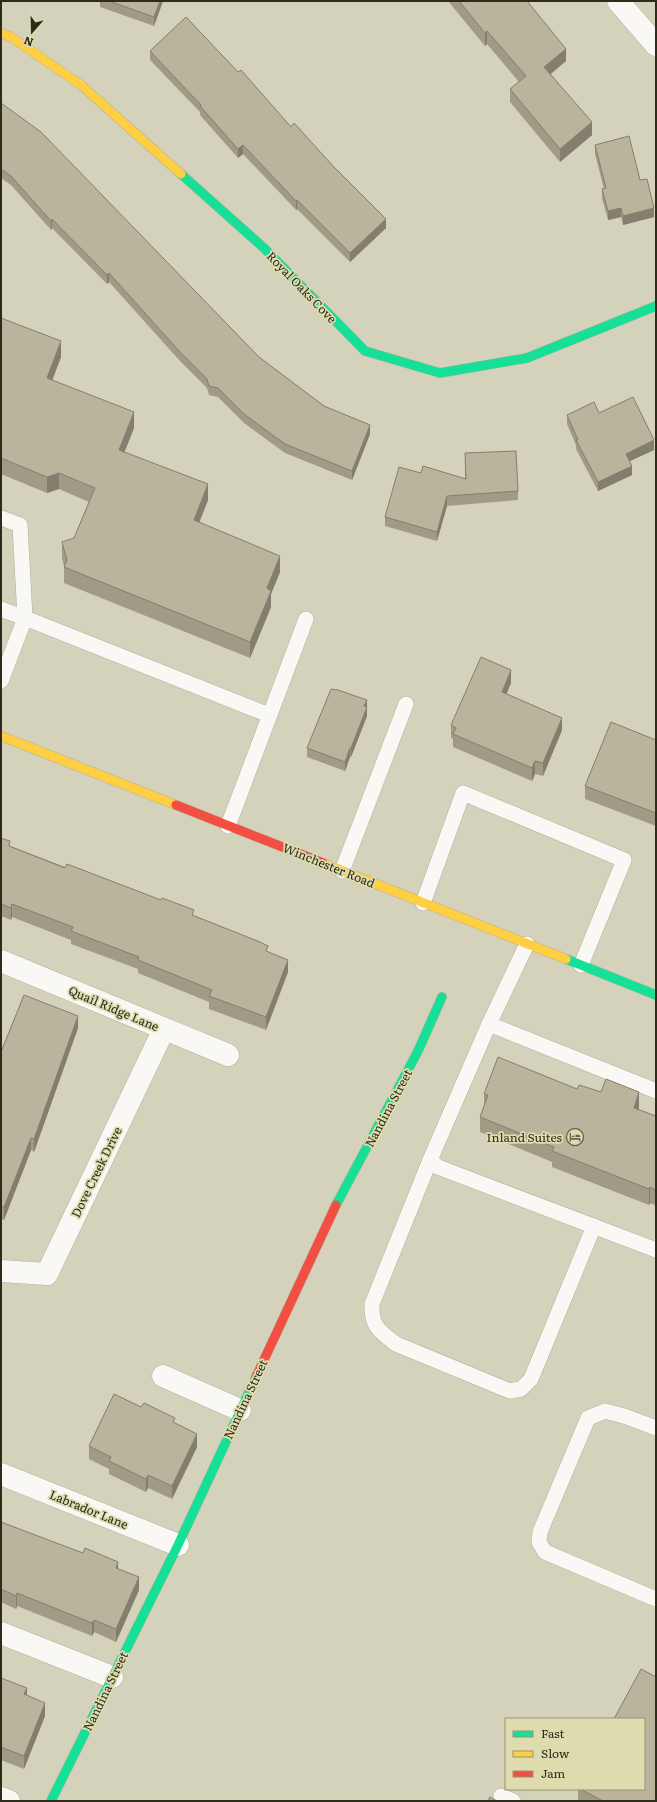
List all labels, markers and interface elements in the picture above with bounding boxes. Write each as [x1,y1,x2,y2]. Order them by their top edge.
north arrow [12,12,52,52]
text: N [21,33,35,51]
street label: Royal Oaks Cove [263,247,341,327]
street label: Winchester Road [280,838,378,892]
street label: Quail Ridge Lane [66,981,162,1035]
street label: Nandina Street [360,1066,416,1150]
street label: Dove Creek Drive [66,1124,126,1220]
hotel icon: Inland Suites [565,1127,585,1147]
place label: Inland Suites [487,1128,563,1146]
street label: Nandina Street [219,1356,271,1442]
street label: Labrador Lane [47,1485,131,1533]
street label: Nandina Street [78,1648,132,1734]
legend [505,1718,645,1790]
text: Fast [541,1724,565,1742]
text: Slow [541,1744,570,1762]
text: Jam [541,1764,566,1782]

